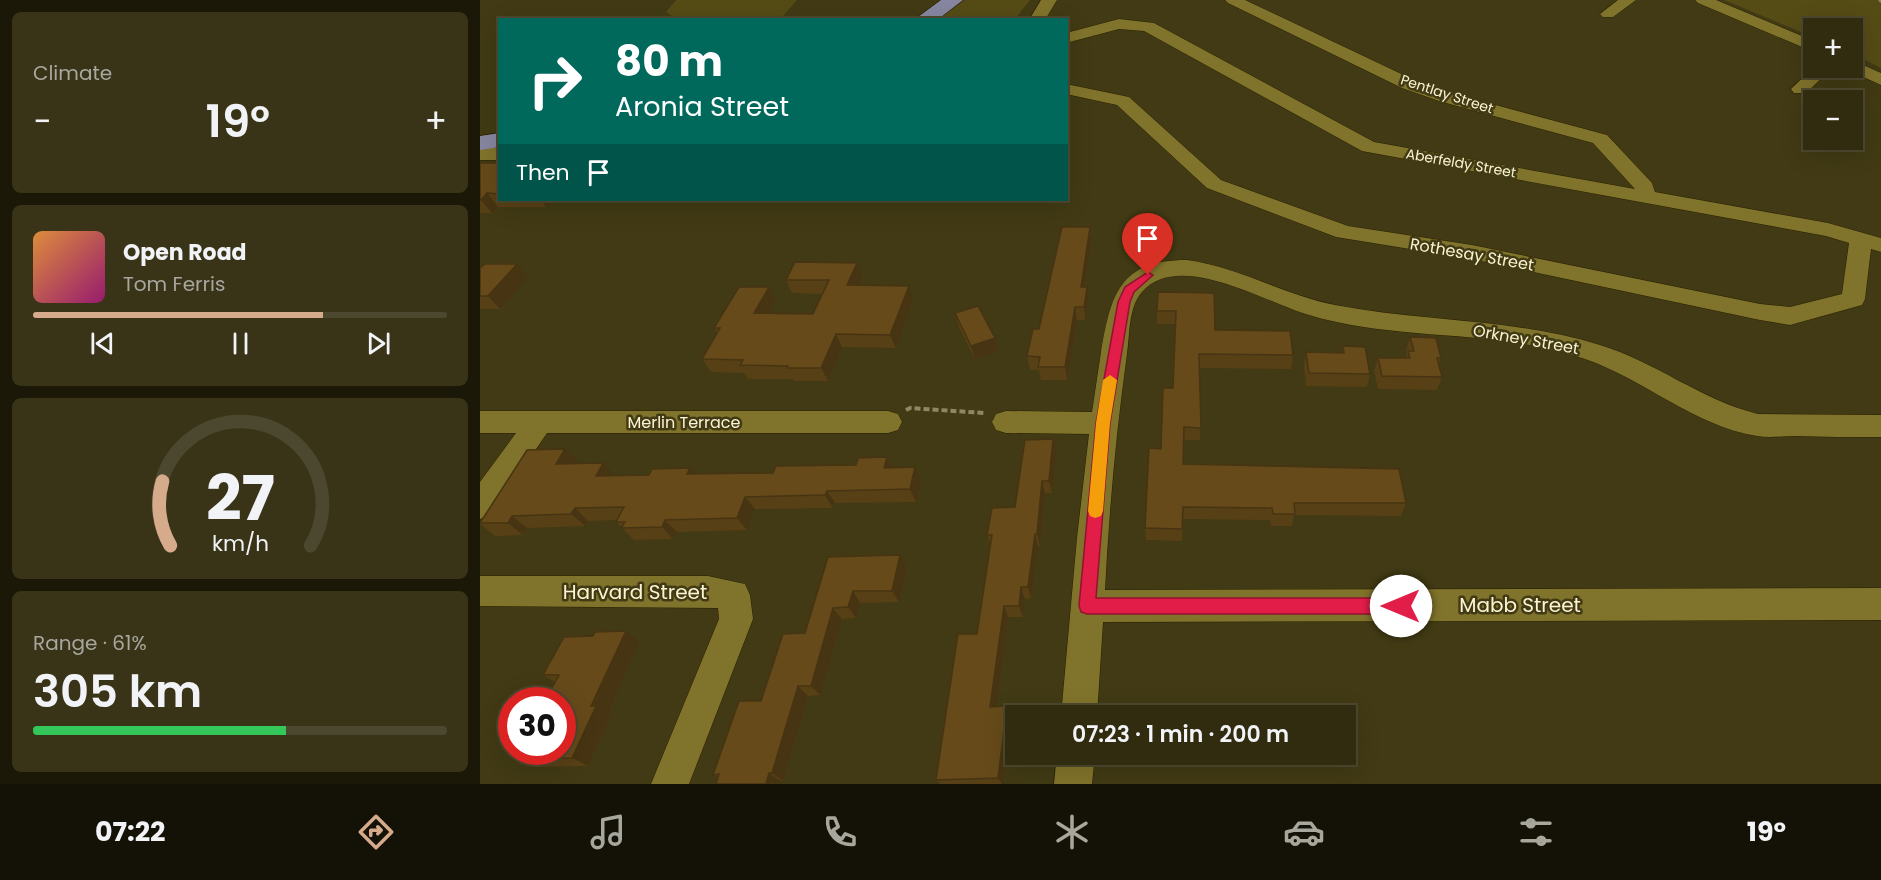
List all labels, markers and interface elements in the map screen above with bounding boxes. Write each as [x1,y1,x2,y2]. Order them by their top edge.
map controls [1803,18,1863,150]
button: + [1803,18,1863,78]
text: 80 m [615,32,723,91]
icon: right [516,42,594,120]
text: Climate [33,59,112,87]
street label: Pentlay Street [1398,70,1496,118]
text: Aronia Street [615,88,789,125]
text: 19° [206,90,270,153]
button: − [1803,90,1863,150]
text: − [33,98,51,145]
text: + [424,98,447,145]
street label: Aberfeldy Street [1404,143,1518,183]
icon: arrive [582,156,615,189]
text: Then [516,157,570,188]
pin [1122,213,1173,275]
icon: arrive [1131,222,1164,255]
street label: Rothesay Street [1408,232,1536,277]
text: Open Road [123,237,247,268]
text: Tom Ferris [123,270,225,298]
street label: Orkney Street [1471,319,1581,360]
icon: previous [86,327,119,360]
icon: pause [224,327,257,360]
icon: next [362,327,395,360]
street label: Merlin Terrace [627,411,741,434]
text: 27 [205,454,275,542]
text: km/h [211,528,269,559]
position arrow [1369,574,1433,638]
street label: Harvard Street [563,578,707,606]
street label: Mabb Street [1459,591,1581,619]
text: Range · 61% [33,629,147,657]
text: 305 km [33,660,202,723]
speed limit sign: 30 [498,687,576,765]
text: 07:23 · 1 min · 200 m [1072,719,1289,750]
icon: directions [355,811,397,853]
icon: music [587,811,629,853]
icon: phone [819,811,861,853]
icon: climate [1051,811,1093,853]
icon: car [1283,811,1325,853]
icon: filters [1515,811,1557,853]
text: 07:22 [95,813,166,850]
text: 19° [1747,813,1786,850]

